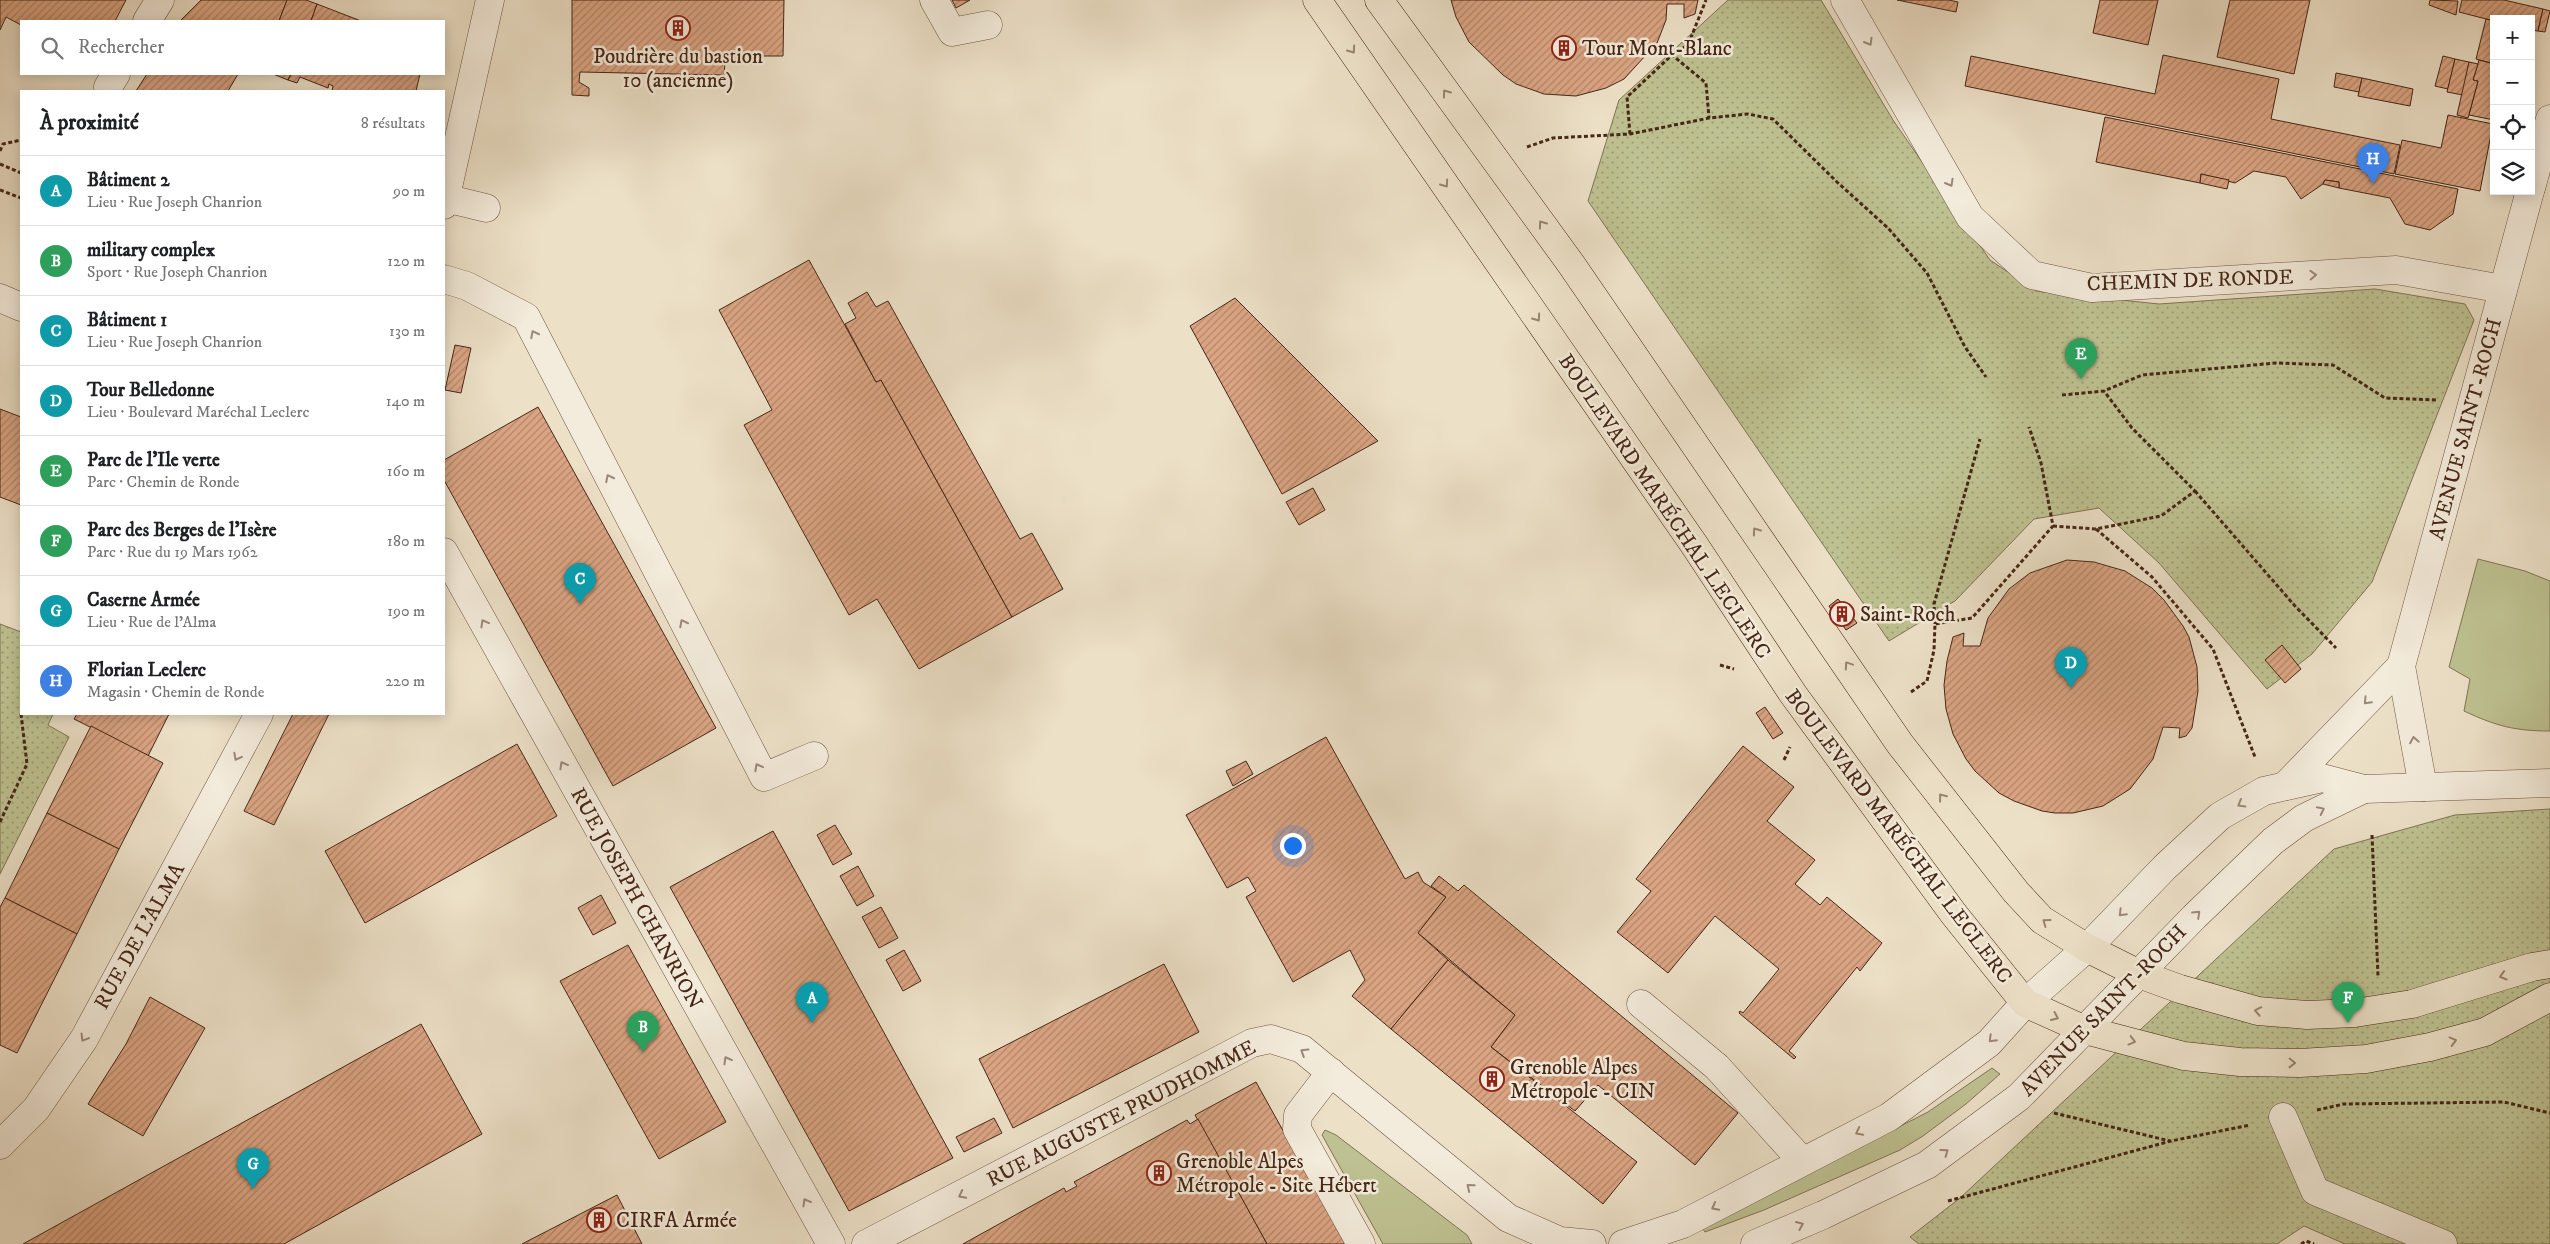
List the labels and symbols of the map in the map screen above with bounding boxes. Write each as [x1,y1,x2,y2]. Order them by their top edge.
building icon: Poudrière du bastion 10 (ancienne) [665,15,691,41]
building icon: Tour Mont-Blanc [1551,35,1577,61]
place label: Tour Mont-Blanc [1582,36,1732,62]
one-way arrow [1863,37,1873,46]
place label: Poudrière du bastion 10 (ancienne) [593,44,763,94]
one-way arrow [1346,45,1355,54]
one-way arrow [1444,90,1452,99]
pin: H [2357,143,2389,184]
one-way arrow [1439,178,1448,188]
one-way arrow [1944,178,1954,187]
one-way arrow [1539,220,1548,230]
street label: CHEMIN DE RONDE [2086,264,2294,298]
one-way arrow [2309,269,2317,280]
one-way arrow [1531,312,1540,321]
street label: AVENUE SAINT-ROCH [2424,315,2508,543]
one-way arrow [530,330,540,339]
pin: E [2065,338,2097,379]
street label: BOULEVARD MARÉCHAL LECLERC [1552,349,1777,664]
one-way arrow [605,474,615,483]
one-way arrow [1753,528,1762,537]
pin: C [564,563,596,604]
building icon: Saint-Roch [1829,601,1855,627]
place label: Saint-Roch [1860,602,1956,628]
one-way arrow [679,619,689,628]
one-way arrow [480,620,490,629]
pin: D [2055,647,2087,688]
one-way arrow [1845,661,1854,671]
street label: BOULEVARD MARÉCHAL LECLERC [1779,684,2018,989]
one-way arrow [2364,696,2373,705]
one-way arrow [2410,735,2420,744]
one-way arrow [233,752,243,761]
one-way arrow [559,762,569,771]
one-way arrow [754,763,764,772]
street label: RUE JOSEPH CHANRION [564,783,708,1014]
one-way arrow [1939,794,1948,803]
one-way arrow [2237,798,2246,808]
one-way arrow [2316,806,2325,816]
your location [1280,833,1306,859]
street label: RUE DE L'ALMA [89,858,191,1014]
one-way arrow [2118,908,2127,917]
one-way arrow [2191,911,2200,920]
street label: AVENUE SAINT-ROCH [2015,919,2193,1102]
one-way arrow [2042,919,2052,928]
one-way arrow [2499,970,2508,980]
pin: A [796,982,828,1023]
pin: F [2332,982,2364,1023]
one-way arrow [2254,1006,2263,1016]
one-way arrow [2050,1010,2059,1021]
pin: B [627,1011,659,1052]
one-way arrow [80,1032,90,1041]
one-way arrow [1988,1033,1997,1042]
street label: RUE AUGUSTE PRUDHOMME [983,1035,1260,1193]
one-way arrow [2128,1036,2136,1046]
one-way arrow [2448,1036,2457,1047]
one-way arrow [1300,1048,1309,1058]
place label: Grenoble Alpes Métropole - CIN [1510,1055,1655,1105]
one-way arrow [723,1056,733,1065]
one-way arrow [2289,1058,2297,1068]
building icon: Grenoble Alpes Métropole - CIN [1479,1066,1505,1092]
one-way arrow [1855,1126,1864,1136]
pin: G [237,1148,269,1189]
place label: Grenoble Alpes Métropole - Site Hébert [1176,1149,1377,1199]
one-way arrow [1939,1149,1949,1158]
building icon: Grenoble Alpes Métropole - Site Hébert [1146,1160,1172,1186]
one-way arrow [1467,1184,1476,1193]
one-way arrow [959,1189,968,1199]
one-way arrow [803,1198,813,1207]
one-way arrow [1711,1201,1720,1211]
building icon: CIRFA Armée [586,1207,612,1233]
place label: CIRFA Armée [616,1208,737,1234]
one-way arrow [1795,1221,1804,1231]

